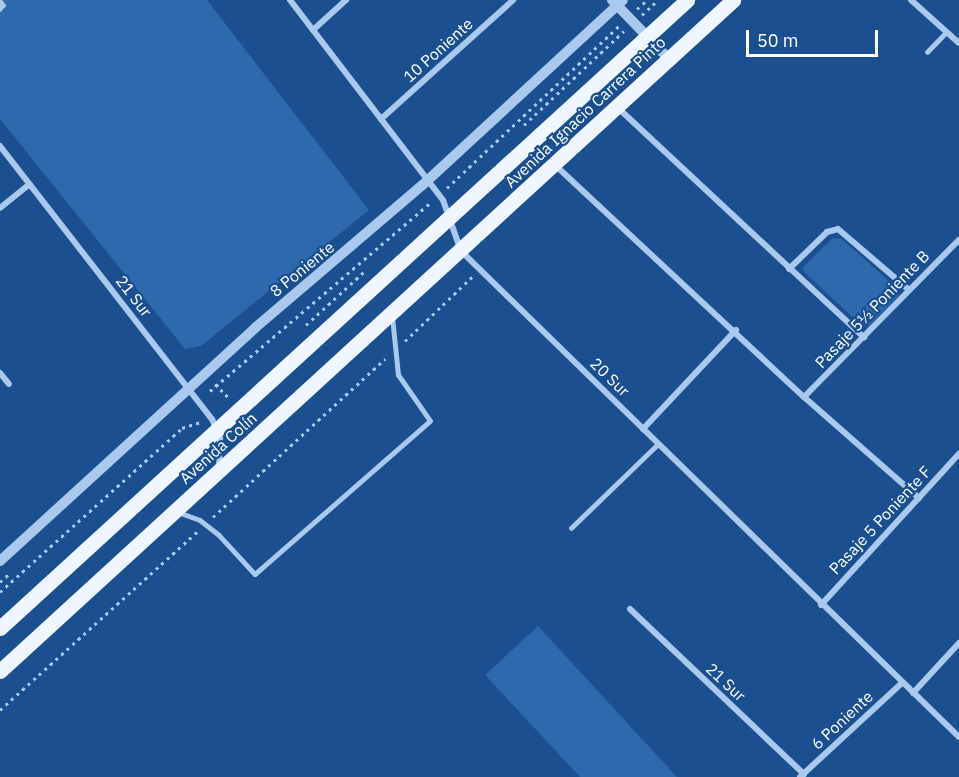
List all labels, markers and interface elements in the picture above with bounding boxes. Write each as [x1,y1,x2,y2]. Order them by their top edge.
street label: 10 Poniente [399,14,477,86]
scale bar [749,18,881,56]
text: 50 m [757,29,799,52]
street label: Avenida Ignacio Carrera Pinto [501,32,669,192]
street label: 8 Poniente [266,237,338,301]
street label: Pasaje 5½ Poniente B [811,246,933,372]
street label: 21 Sur [112,271,156,321]
street label: 20 Sur [586,354,634,400]
street label: Avenida Colín [175,408,261,488]
street label: Pasaje 5 Poniente F [825,462,935,578]
street label: 21 Sur [702,659,750,705]
street label: 6 Poniente [807,687,877,753]

